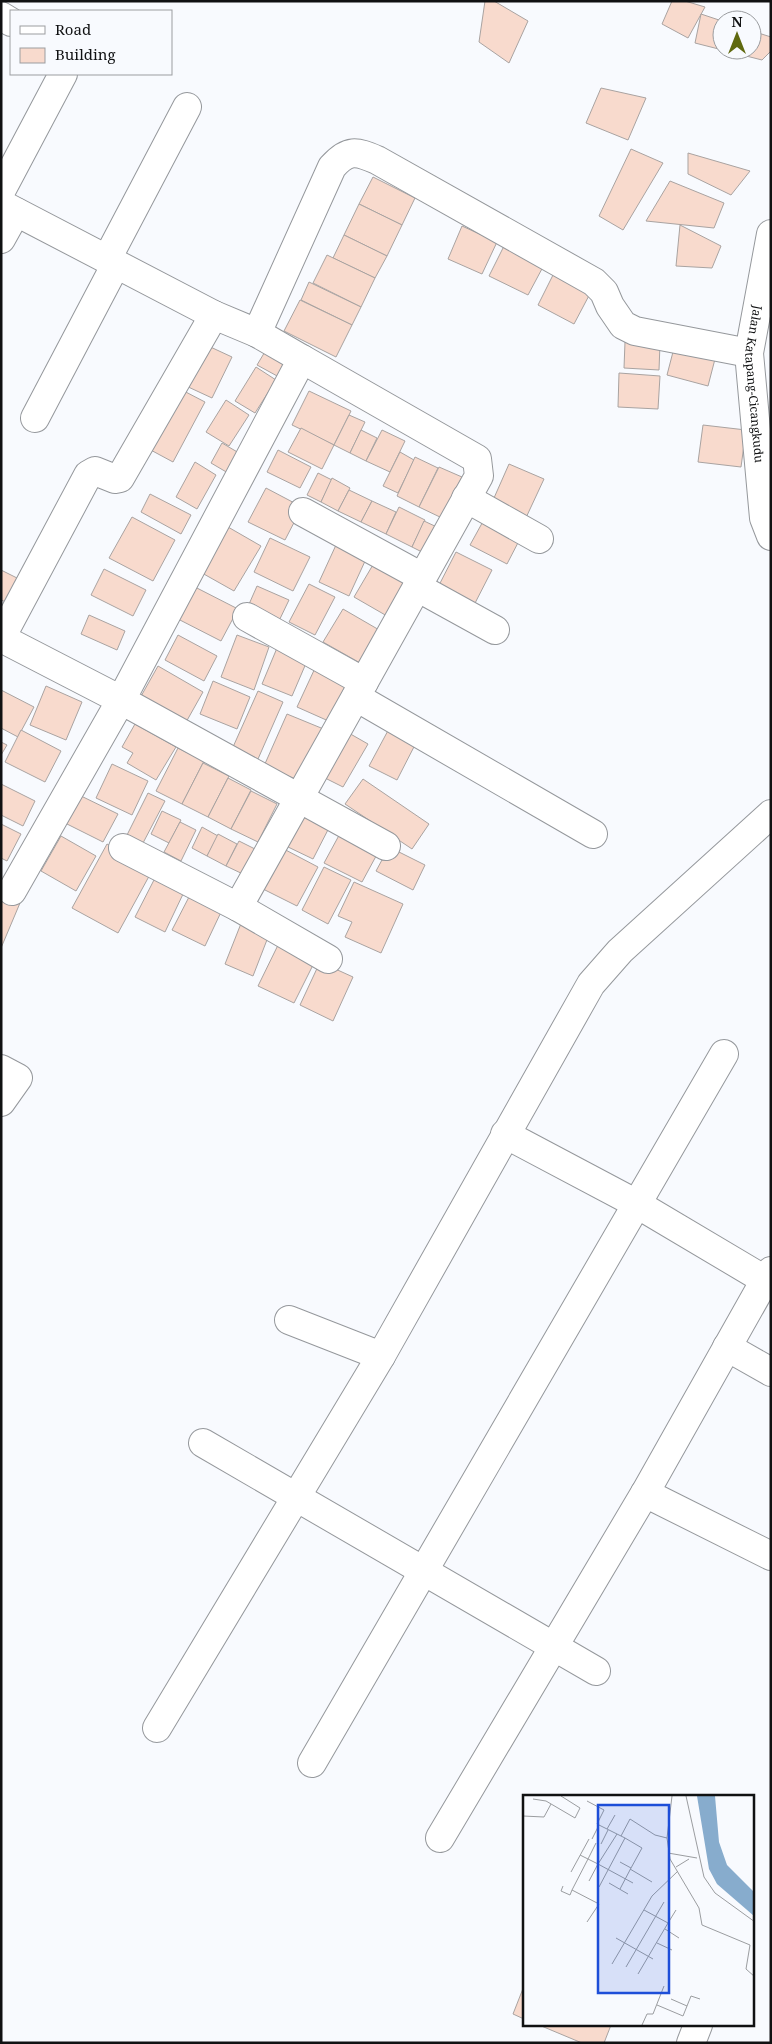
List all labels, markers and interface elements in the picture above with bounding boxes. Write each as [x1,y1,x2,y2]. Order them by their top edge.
legend [10,10,172,75]
north arrow [712,10,762,60]
text: N [731,12,743,31]
text: Road [55,19,91,39]
text: Building [55,44,116,64]
street label: Jalan Katapang-Cicangkudu [741,303,768,464]
inset map [523,1795,754,2026]

